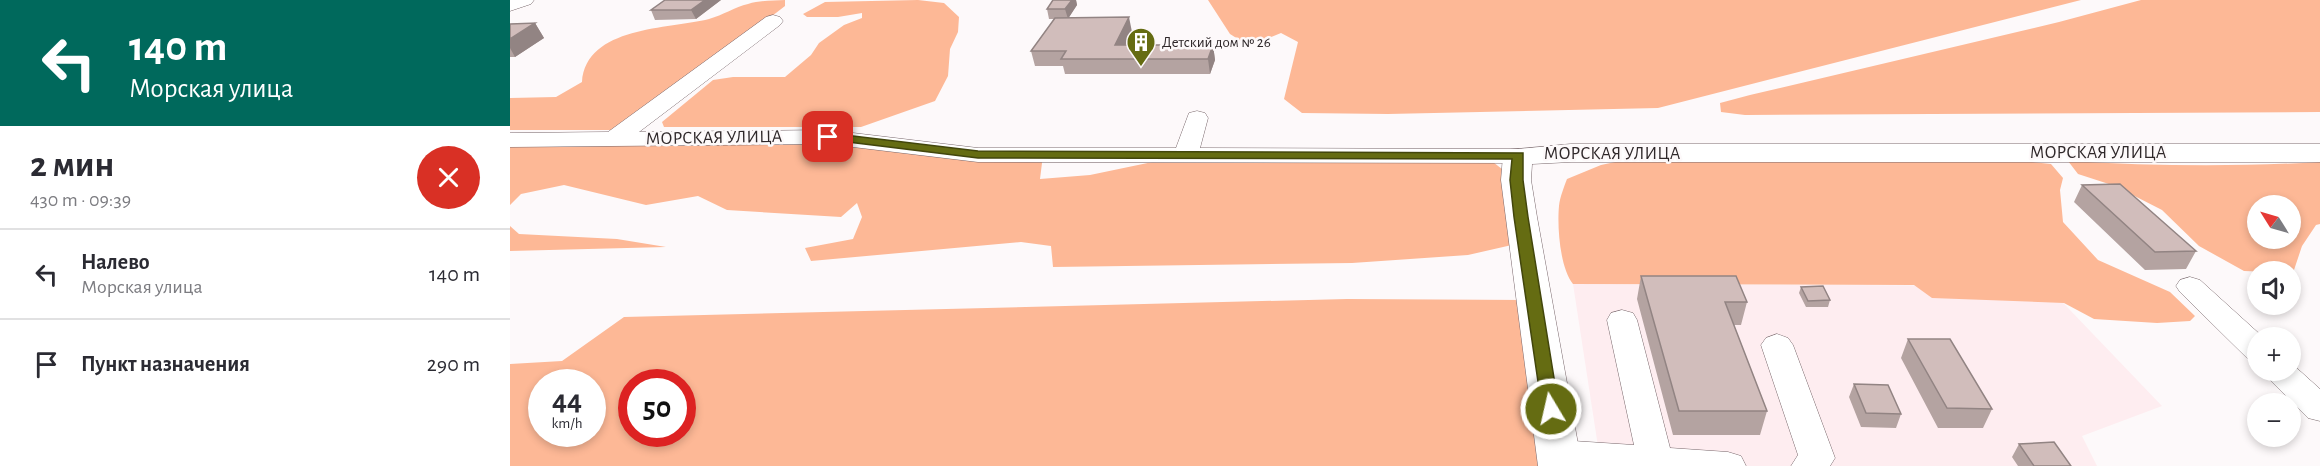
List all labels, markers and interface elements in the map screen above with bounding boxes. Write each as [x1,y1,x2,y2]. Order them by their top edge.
icon: left [30,24,108,102]
text: 140 m [129,26,227,68]
building icon: Детский дом № 26 [1125,26,1157,68]
place label: Детский дом № 26 [1162,35,1271,50]
text: Морская улица [129,75,293,102]
pin [802,111,853,162]
icon: arrive [811,120,844,153]
street label: МОРСКАЯ УЛИЦА [645,128,783,148]
street label: МОРСКАЯ УЛИЦА [2030,144,2167,162]
street label: МОРСКАЯ УЛИЦА [1544,145,1681,163]
button: close [417,146,480,209]
text: 2 мин [30,147,114,183]
text: 430 m · 09:39 [30,190,131,210]
north arrow [2247,195,2301,249]
map controls [2247,195,2301,447]
text: Налево [81,251,150,273]
icon: left [30,258,63,291]
button: sound [2247,261,2301,315]
text: 140 m [429,263,480,285]
text: Морская улица [81,277,203,297]
button: + [2247,327,2301,381]
icon: arrive [30,348,63,381]
text: Пункт назначения [81,353,250,375]
text: 290 m [427,353,480,375]
speed limit sign: 50 [618,369,696,447]
position arrow [1519,377,1583,441]
text: 44 [552,386,582,416]
button: − [2247,393,2301,447]
text: km/h [552,416,582,431]

